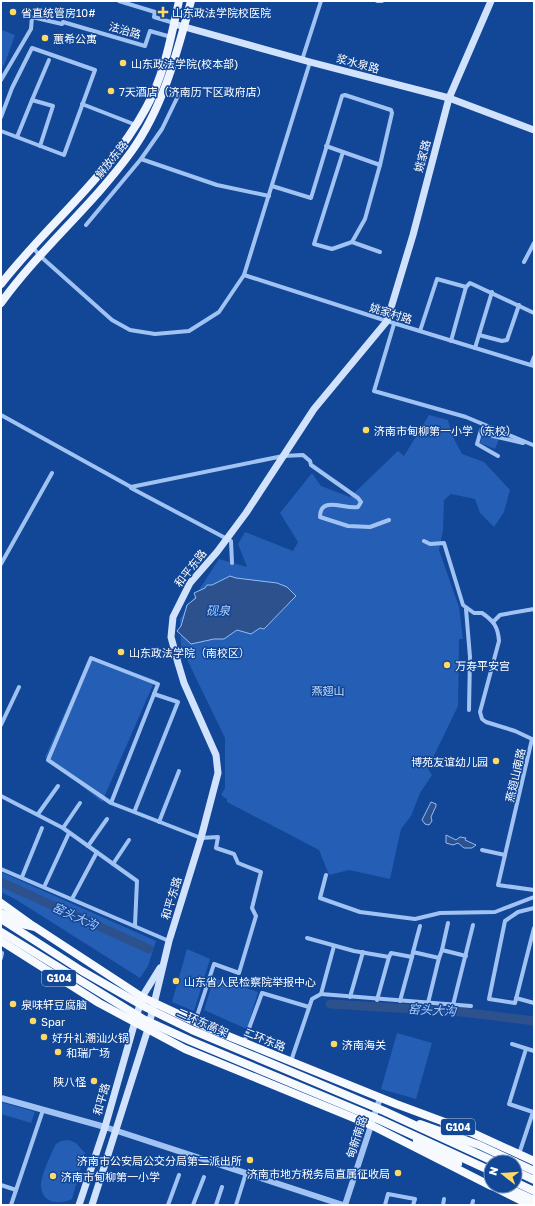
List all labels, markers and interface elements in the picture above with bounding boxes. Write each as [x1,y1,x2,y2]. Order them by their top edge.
place label: 省直统管房10# [21,6,96,19]
marker: 山东政法学院校医院 [157,6,169,18]
place label: 山东政法学院校医院 [172,6,271,19]
marker: 省直统管房10# [8,7,18,17]
street label: 法治路 [107,19,143,41]
place label: 蕙希公寓 [53,32,97,45]
marker: 蕙希公寓 [40,33,50,43]
street label: 浆水泉路 [335,51,381,75]
place label: 山东政法学院(校本部) [131,57,238,70]
marker: 山东政法学院(校本部) [118,58,128,68]
place label: 7天酒店（济南历下区政府店） [119,85,268,98]
marker: 7天酒店（济南历下区政府店） [106,86,116,96]
street label: 解放东路 [92,138,130,180]
street label: 姚家路 [411,138,433,174]
street label: 姚家村路 [368,300,414,326]
place label: 济南市甸柳第一小学（东校） [374,424,517,437]
marker: 济南市甸柳第一小学（东校） [361,425,371,435]
street label: 和平东路 [171,547,209,589]
water label: 砚泉 [206,603,231,618]
place label: 山东政法学院（南校区） [129,646,250,659]
marker: 山东政法学院（南校区） [116,647,126,657]
place label: 万寿平安宫 [455,659,510,672]
marker: 万寿平安宫 [442,660,452,670]
park label: 燕翅山 [312,684,345,697]
street label: 燕翅山南路 [502,747,528,803]
place label: 博苑友谊幼儿园 [411,755,488,768]
marker: 博苑友谊幼儿园 [491,756,501,766]
street label: 和平东路 [158,875,184,921]
water label: 窑头大沟 [50,899,102,933]
road number: G104 [42,970,76,986]
place label: 山东省人民检察院举报中心 [184,975,316,988]
marker: 山东省人民检察院举报中心 [171,976,181,986]
place label: 泉味轩豆腐脑 [21,998,87,1011]
marker: 泉味轩豆腐脑 [8,999,18,1009]
water label: 窑头大沟 [408,1001,458,1019]
street label: 二环东高架 [175,1005,231,1039]
place label: Spar [41,1015,66,1028]
marker: Spar [28,1016,38,1026]
street label: 二环东路 [242,1025,288,1053]
place label: 好升礼潮汕火锅 [52,1031,129,1044]
marker: 好升礼潮汕火锅 [39,1032,49,1042]
place label: 济南海关 [342,1038,386,1051]
marker: 济南海关 [329,1039,339,1049]
place label: 和瑞广场 [66,1046,110,1059]
marker: 和瑞广场 [53,1047,63,1057]
place label: 陕八怪 [53,1075,86,1088]
marker: 陕八怪 [89,1076,99,1086]
street label: 和平路 [90,1081,112,1117]
street label: 甸新南路 [343,1114,369,1160]
road number: G104 [441,1119,475,1135]
place label: 济南市公安局公交分局第二派出所 [77,1154,242,1167]
north arrow [483,1154,523,1194]
marker: 济南市公安局公交分局第二派出所 [245,1155,255,1165]
text: N [486,1165,500,1177]
place label: 济南市地方税务局直属征收局 [247,1167,390,1180]
marker: 济南市地方税务局直属征收局 [393,1168,403,1178]
place label: 济南市甸柳第一小学 [61,1170,160,1183]
marker: 济南市甸柳第一小学 [48,1171,58,1181]

